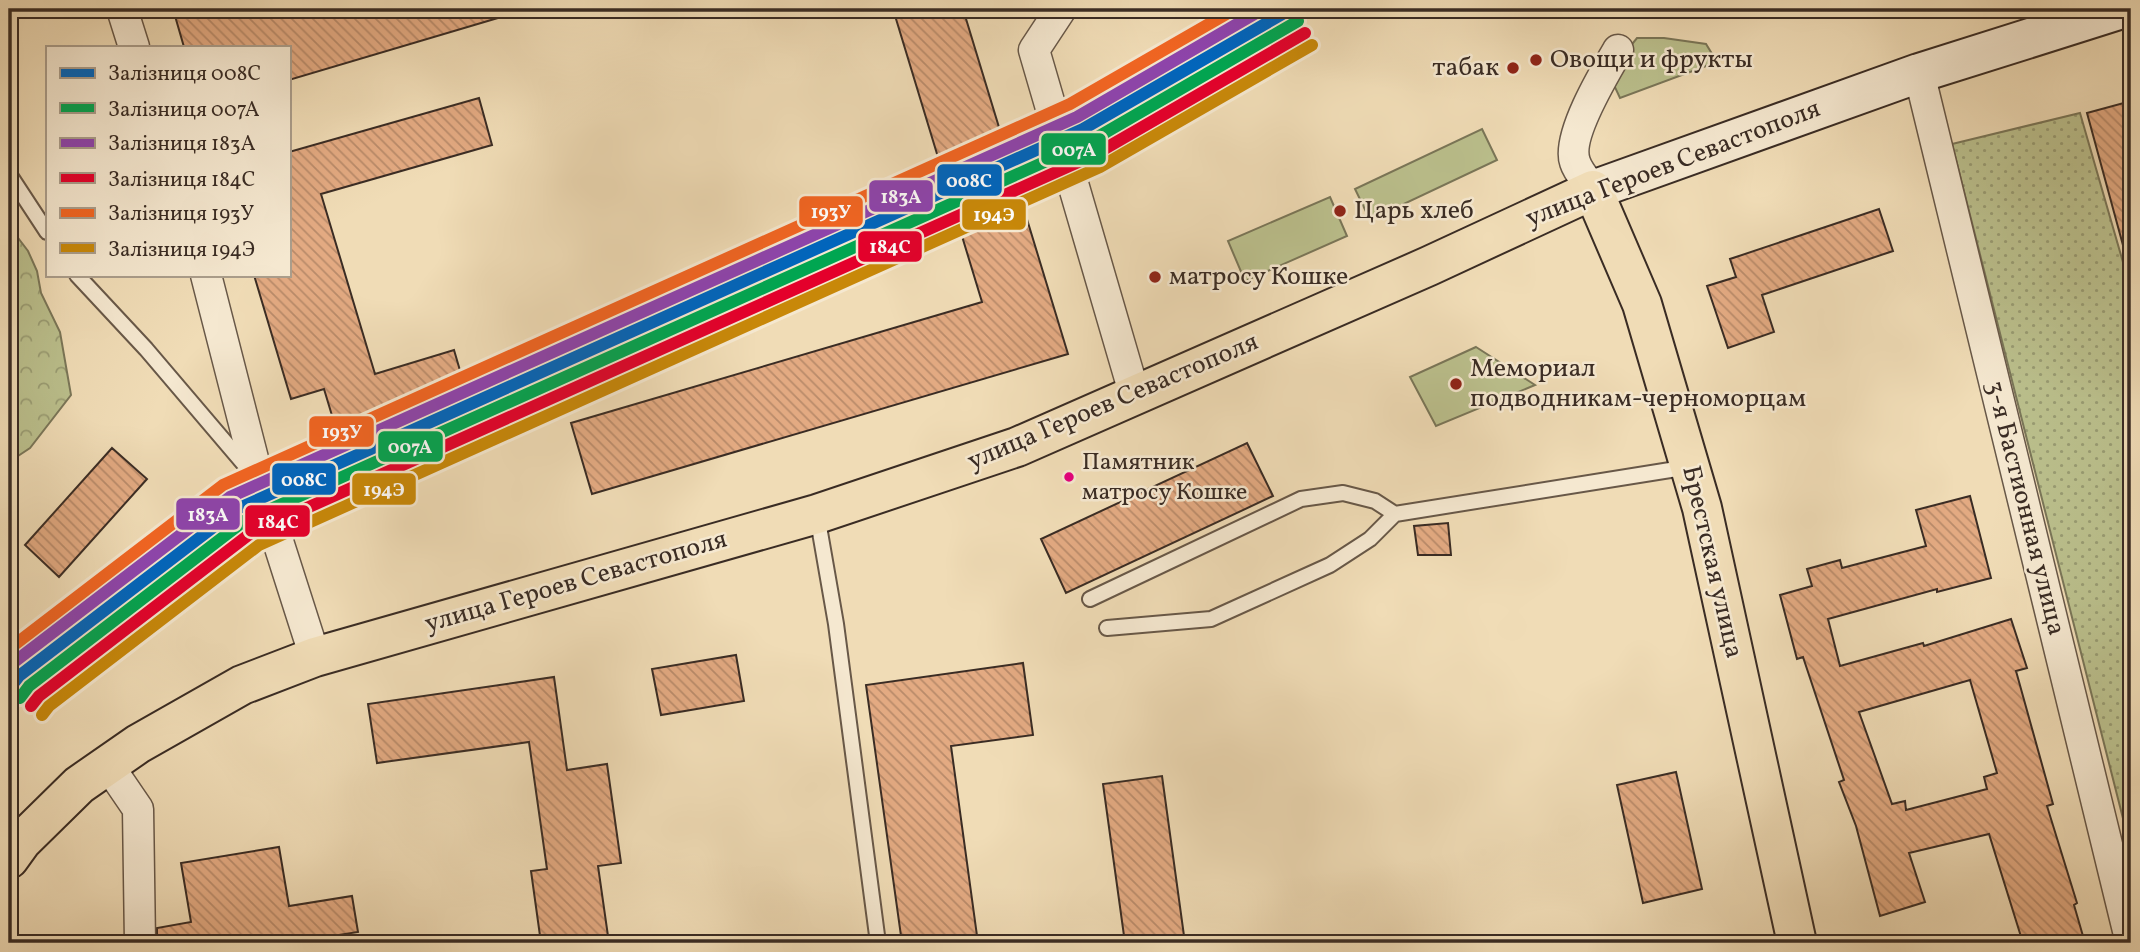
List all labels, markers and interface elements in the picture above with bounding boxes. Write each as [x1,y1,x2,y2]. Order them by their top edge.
place label: Овощи и фрукты [1550,42,1753,78]
legend [46,46,290,276]
place label: табак [1432,50,1499,86]
marker: Овощи и фрукты [1528,52,1544,68]
text: Залізниця 008С [108,60,261,89]
marker: табак [1505,60,1521,76]
street label: улица Героев Севастополя [1521,91,1825,237]
text: Залізниця 007А [108,96,260,125]
text: Залізниця 183А [108,130,256,159]
line badge: 007А [1040,132,1107,166]
text: 007А [1052,138,1097,164]
line badge: 008С [936,163,1003,197]
text: Залізниця 184С [108,166,255,195]
text: 008С [946,169,992,195]
line badge: 183А [868,179,934,213]
text: 183А [880,185,922,211]
place label: Царь хлеб [1354,193,1474,229]
line badge: 193У [798,195,864,228]
line badge: 194Э [961,198,1027,231]
text: Залізниця 193У [108,200,254,229]
text: 193У [811,200,851,226]
text: 194Э [973,203,1015,229]
marker: Царь хлеб [1332,203,1348,219]
line badge: 184С [857,230,923,263]
text: 184С [869,235,911,261]
text: Залізниця 194Э [108,236,255,265]
place label: матросу Кошке [1169,259,1348,295]
marker: матросу Кошке [1147,269,1163,285]
street label: улица Героев Севастополя [962,324,1264,480]
place label: Мемориал подводникам-черноморцам [1470,351,1806,417]
marker: Мемориал подводникам-черноморцам [1448,376,1464,392]
street label: 3-я Бастионная улица [1976,377,2074,639]
line badge: 193У [308,415,375,448]
text: 193У [322,420,362,446]
line badge: 007А [377,430,444,463]
text: 007А [388,435,433,461]
place label: Памятник матросу Кошке [1082,446,1247,510]
line badge: 008С [271,462,337,496]
street label: Брестская улица [1672,462,1752,662]
text: 008С [281,468,327,494]
marker: Памятник матросу Кошке [1062,470,1076,484]
line badge: 194Э [351,472,417,506]
text: 194Э [363,478,405,504]
line badge: 183А [175,497,241,531]
text: 183А [187,503,229,529]
line badge: 184С [244,504,311,538]
text: 184С [257,510,299,536]
street label: улица Героев Севастополя [421,522,731,642]

